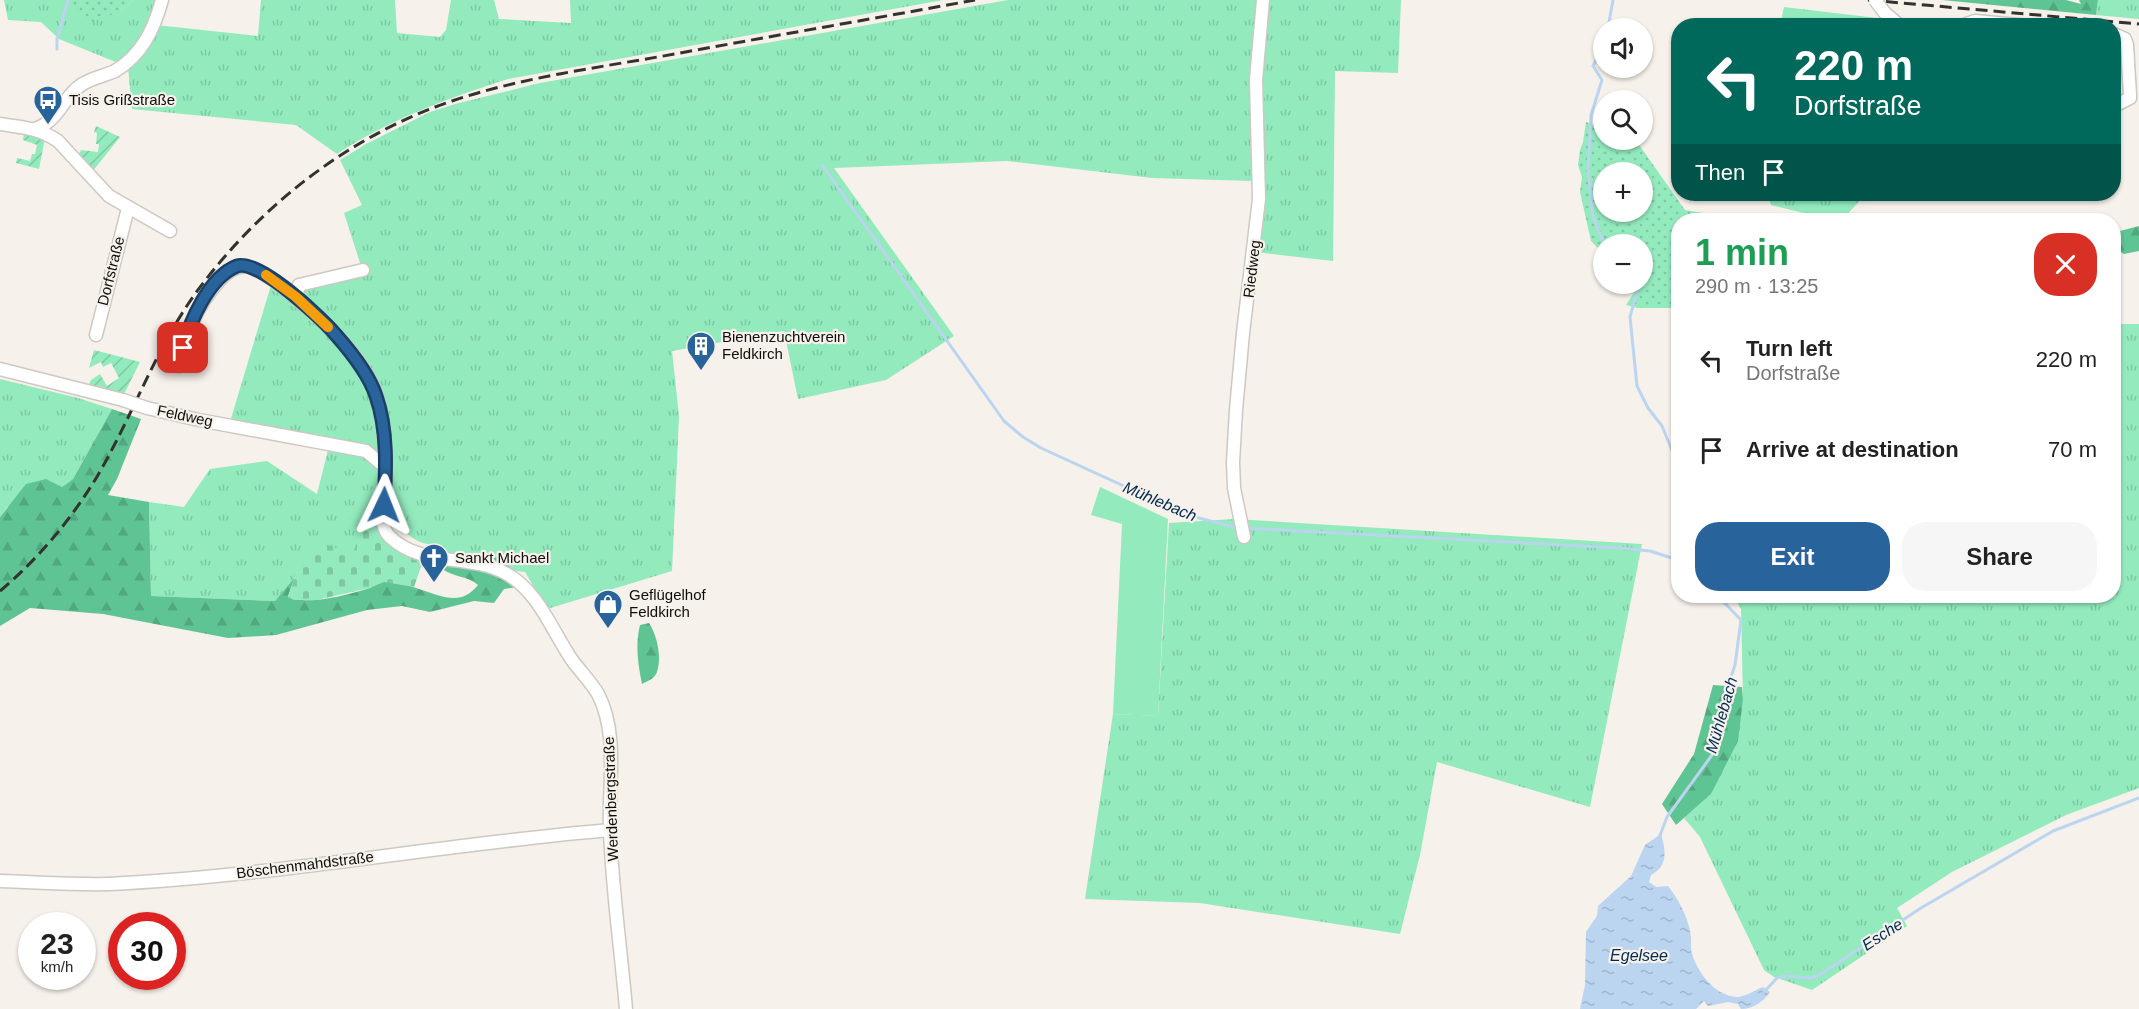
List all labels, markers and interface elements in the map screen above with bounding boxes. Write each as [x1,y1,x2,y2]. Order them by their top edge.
map controls [1593,18,1653,294]
button: sound [1593,18,1653,78]
icon: left [1695,42,1773,120]
text: 220 m [1794,42,1913,89]
bus stop icon: Tisis Grißstraße [32,84,64,126]
button: search [1593,90,1653,150]
place label: Tisis Grißstraße [69,91,175,108]
text: Dorfstraße [1794,91,1922,121]
icon: arrive [1757,156,1790,189]
text: Then [1695,160,1745,185]
button: + [1593,162,1653,222]
text: 1 min [1695,232,1789,273]
button: close [2034,233,2097,296]
street label: Dorfstraße [94,234,127,307]
button: − [1593,234,1653,294]
street label: Riedweg [1240,239,1263,299]
text: 290 m · 13:25 [1695,275,1818,297]
pin [157,322,208,373]
place label: Bienenzuchtverein Feldkirch [722,328,845,362]
building icon: Bienenzuchtverein Feldkirch [685,330,717,372]
icon: arrive [166,331,199,364]
text: Turn left [1746,336,1832,361]
icon: left [1695,344,1728,377]
text: 220 m [2036,347,2097,372]
text: Dorfstraße [1746,362,1840,384]
street label: Feldweg [156,401,215,430]
icon: arrive [1695,434,1728,467]
text: Arrive at destination [1746,437,1959,462]
text: 70 m [2048,437,2097,462]
position arrow [352,473,416,537]
water label: Mühlebach [1120,478,1199,525]
button: Exit [1695,522,1890,591]
button: Share [1902,522,2097,591]
church icon: Sankt Michael [418,542,450,584]
place label: Sankt Michael [455,549,549,566]
place label: Geflügelhof Feldkirch [629,586,707,620]
shop icon: Geflügelhof Feldkirch [592,588,624,630]
water label: Mühlebach [1703,675,1740,755]
street label: Werdenbergstraße [600,736,621,862]
street label: Böschenmahdstraße [235,848,375,881]
speed limit sign: 30 [108,912,186,990]
water label: Esche [1859,915,1906,954]
text: 23 [40,927,74,960]
water label: Egelsee [1610,947,1668,964]
text: km/h [41,958,73,975]

